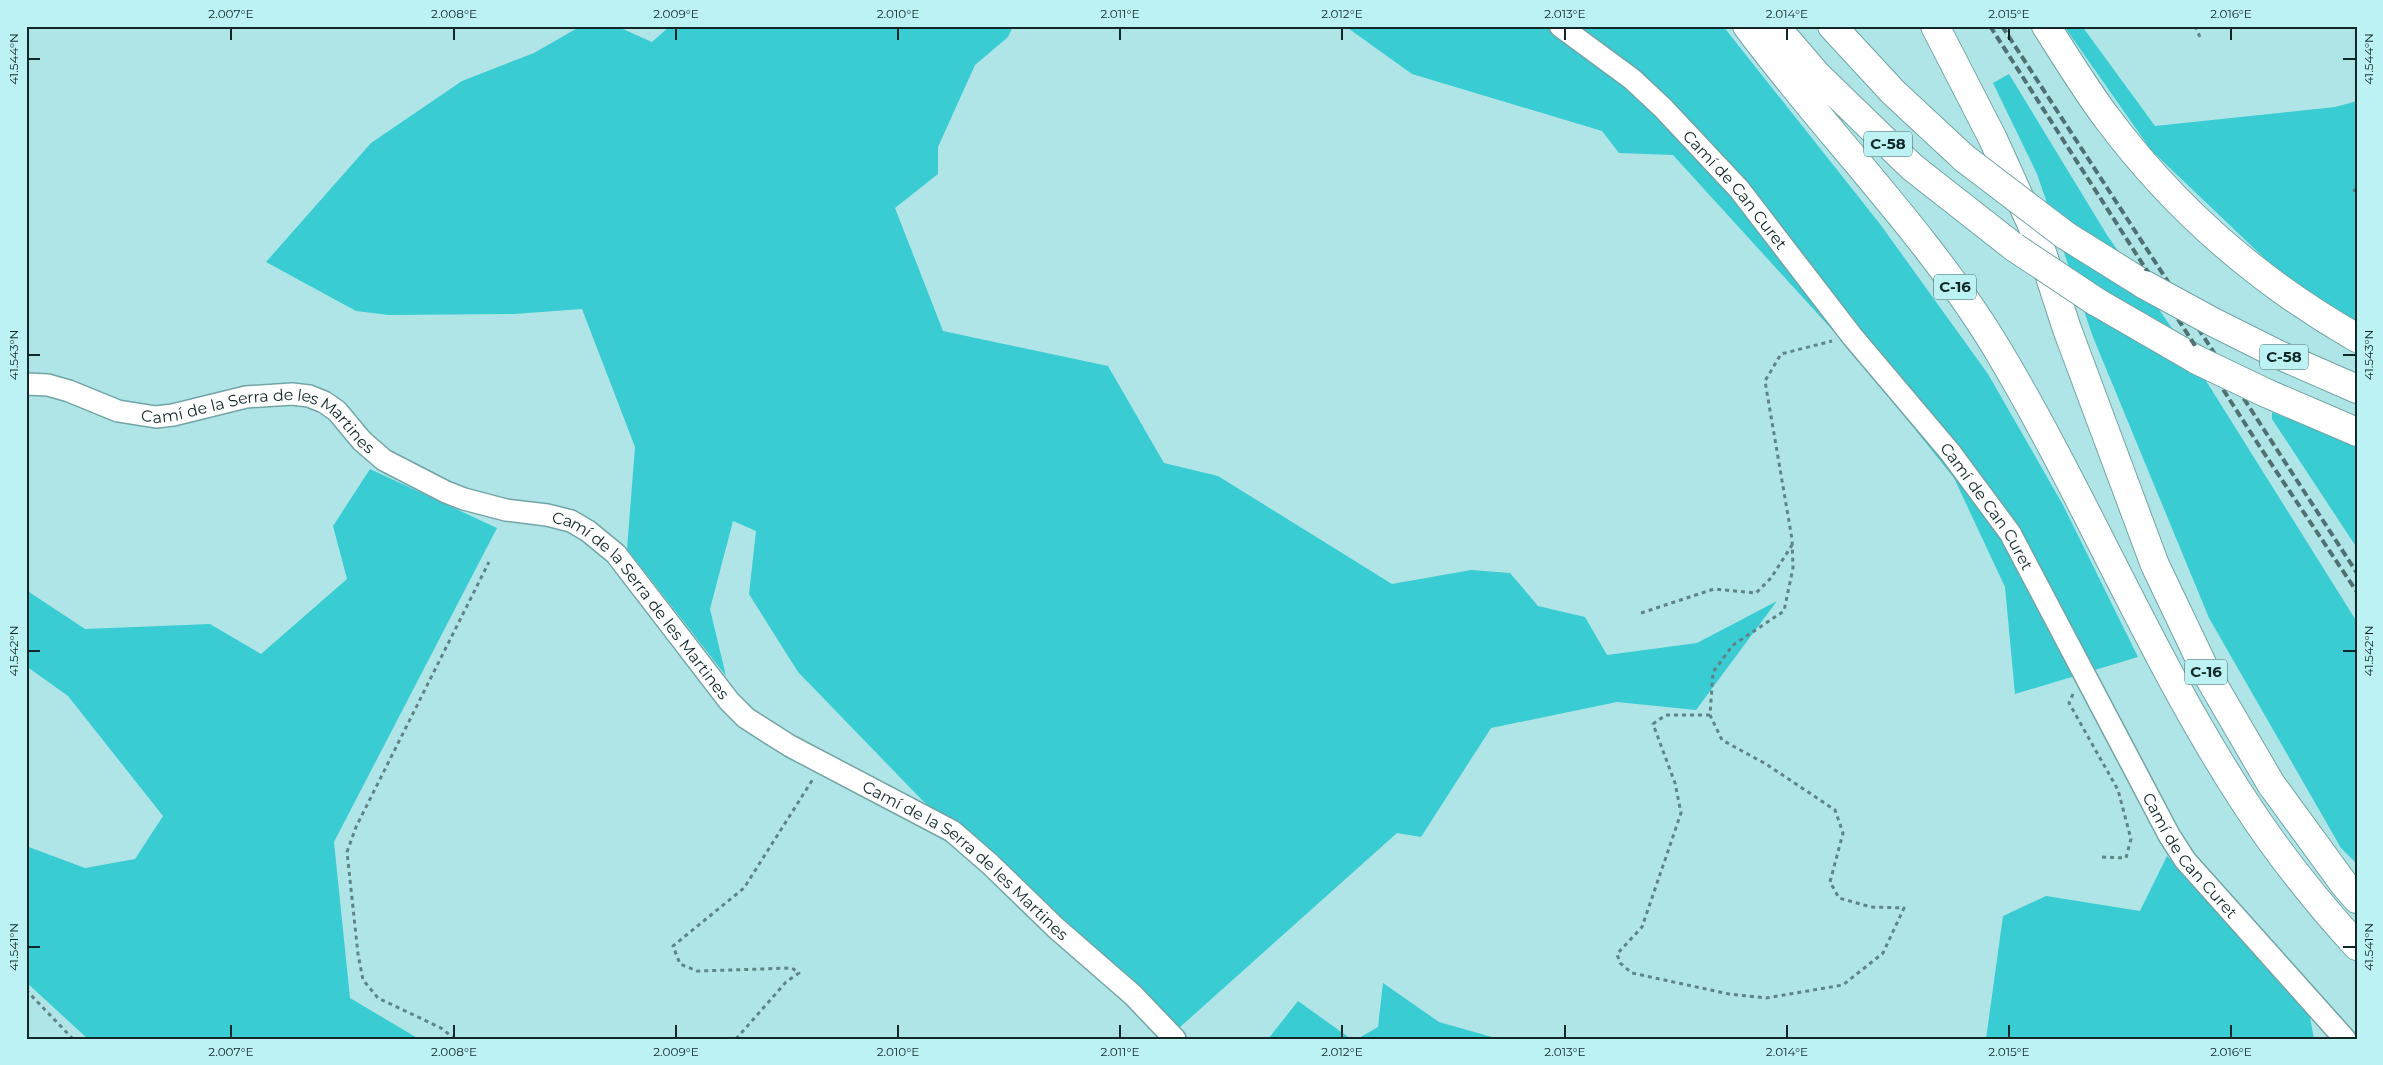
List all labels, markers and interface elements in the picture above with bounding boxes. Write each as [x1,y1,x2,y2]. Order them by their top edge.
text: 2.007°E [208,6,254,21]
text: 2.008°E [431,6,477,21]
text: 2.009°E [653,6,699,21]
text: 2.010°E [877,6,919,21]
text: 2.011°E [1100,6,1140,21]
text: 2.012°E [1321,6,1363,21]
text: 2.013°E [1544,6,1586,21]
text: 2.014°E [1766,6,1808,21]
text: 2.015°E [1988,6,2030,21]
text: 2.016°E [2210,6,2252,21]
text: 41.544°N [6,33,21,85]
text: 41.544°N [2361,33,2376,85]
street label: Camí de Can Curet [1679,126,1791,254]
road number: C-58 [1864,132,1912,156]
road number: C-16 [1934,274,1976,300]
text: 41.543°N [6,330,21,380]
text: 41.543°N [2361,330,2376,380]
road number: C-58 [2260,344,2308,370]
street label: Camí de la Serra de les Martines [140,385,379,458]
street label: Camí de Can Curet [1936,439,2037,574]
street label: Camí de la Serra de les Martines [550,508,733,703]
text: 41.542°N [6,626,21,676]
text: 41.542°N [2361,626,2376,676]
road number: C-16 [2185,660,2227,684]
street label: Camí de la Serra de les Martines [859,777,1072,945]
street label: Camí de Can Curet [2138,789,2242,923]
text: 41.541°N [6,923,21,971]
text: 41.541°N [2361,923,2376,971]
text: 2.007°E [208,1044,254,1059]
text: 2.008°E [431,1044,477,1059]
text: 2.009°E [653,1044,699,1059]
text: 2.010°E [877,1044,919,1059]
text: 2.011°E [1100,1044,1140,1059]
text: 2.012°E [1321,1044,1363,1059]
text: 2.013°E [1544,1044,1586,1059]
text: 2.014°E [1766,1044,1808,1059]
text: 2.015°E [1988,1044,2030,1059]
text: 2.016°E [2210,1044,2252,1059]

